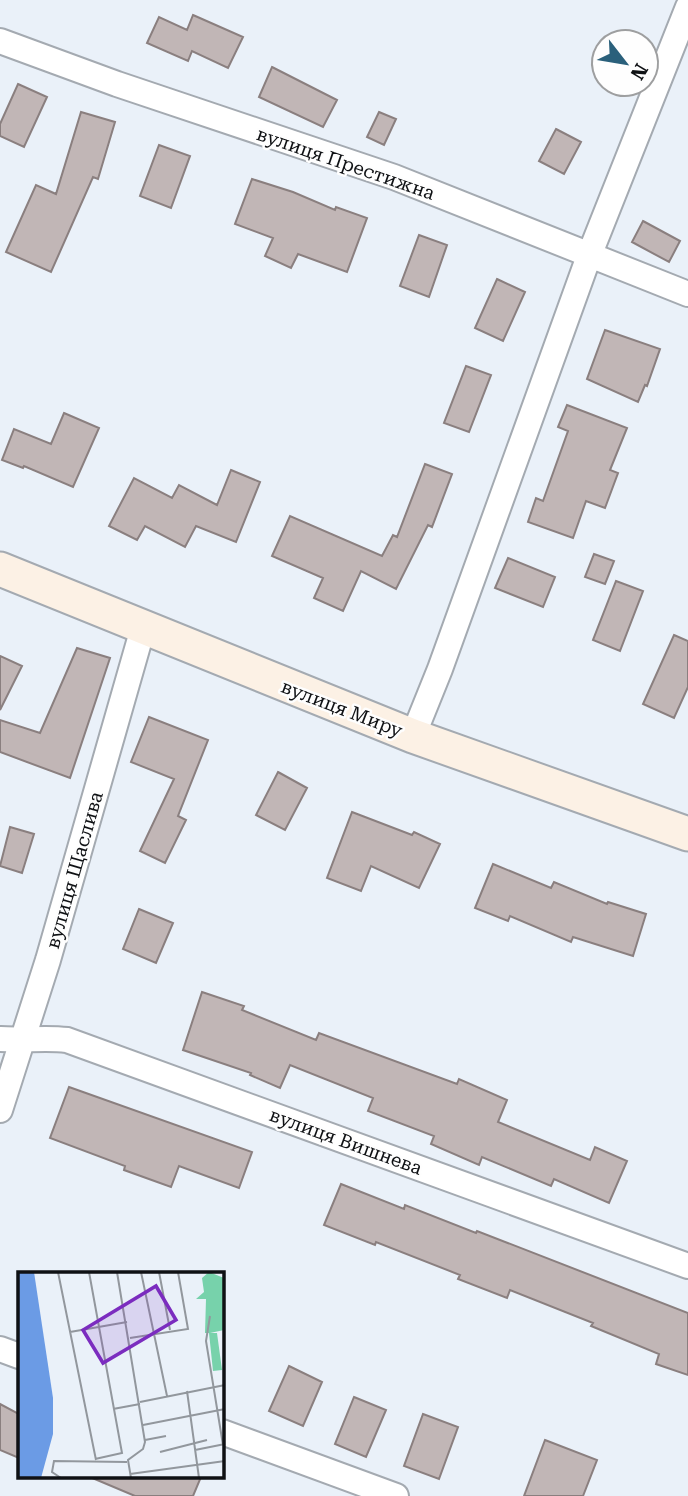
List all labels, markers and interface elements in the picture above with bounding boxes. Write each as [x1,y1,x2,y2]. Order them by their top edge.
north arrow [590,28,660,98]
text: N [625,59,653,84]
street label: вулиця Престижна [254,122,439,205]
street label: вулиця Миру [278,675,407,742]
street label: вулиця Щаслива [41,788,108,951]
street label: вулиця Вишнева [266,1103,426,1180]
inset map [18,1272,224,1478]

